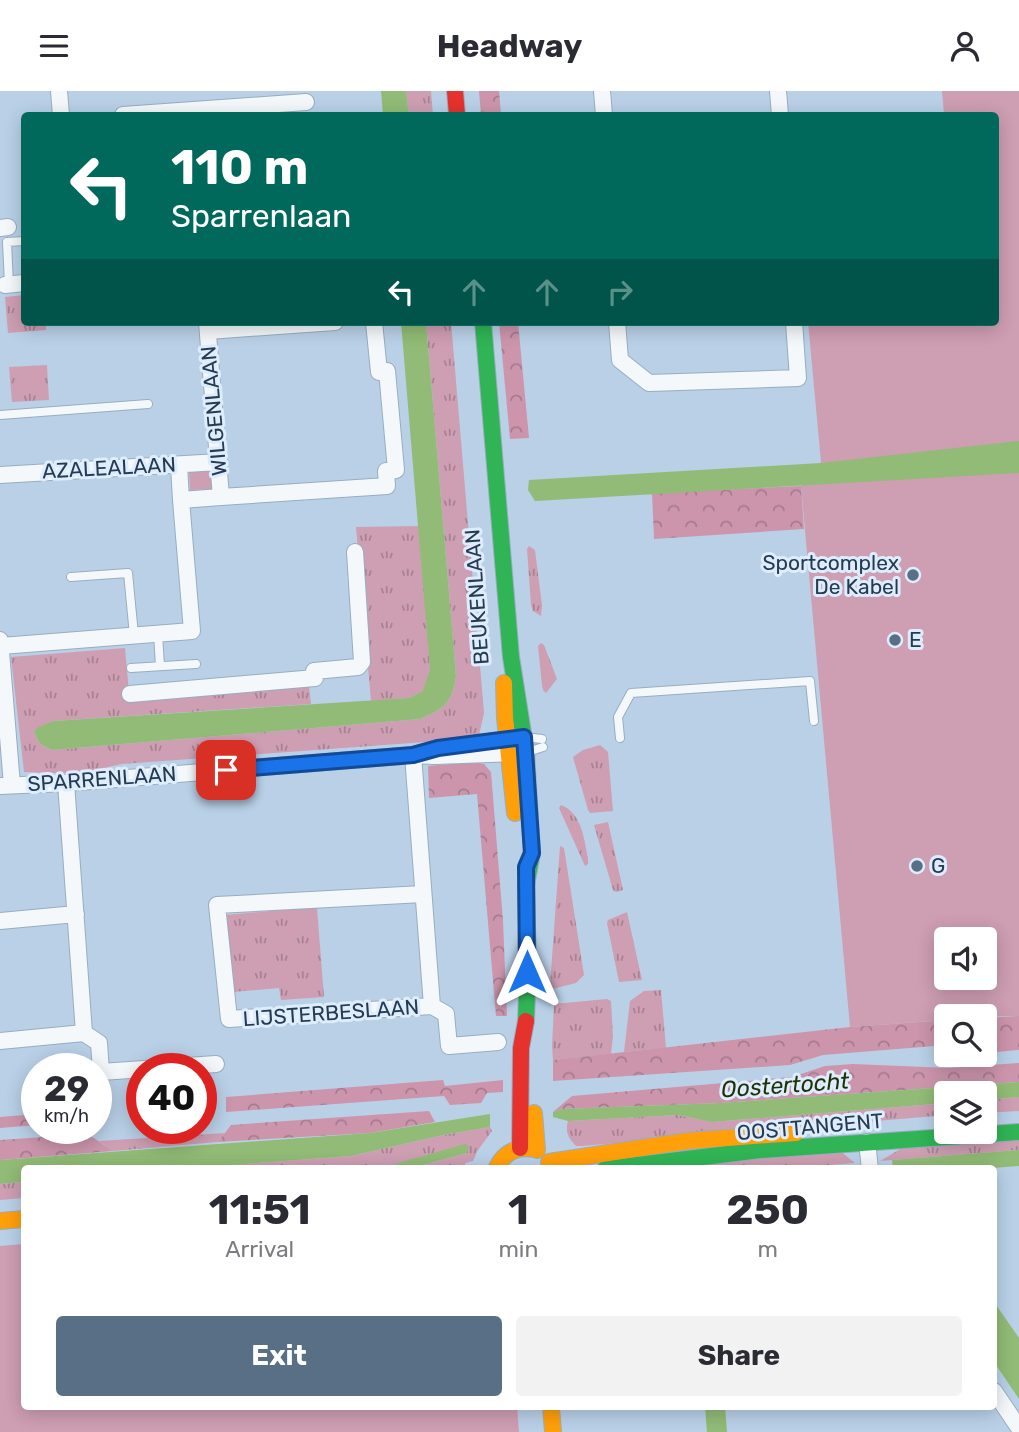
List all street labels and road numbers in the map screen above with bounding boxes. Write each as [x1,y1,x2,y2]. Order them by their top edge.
street label: WILGENLAAN [195,345,232,477]
street label: AZALEALAAN [41,452,176,483]
street label: BEUKENLAAN [459,528,494,666]
street label: SPARRENLAAN [27,761,177,796]
street label: LIJSTERBESLAAN [242,994,420,1031]
street label: OOSTTANGENT [736,1108,884,1145]

